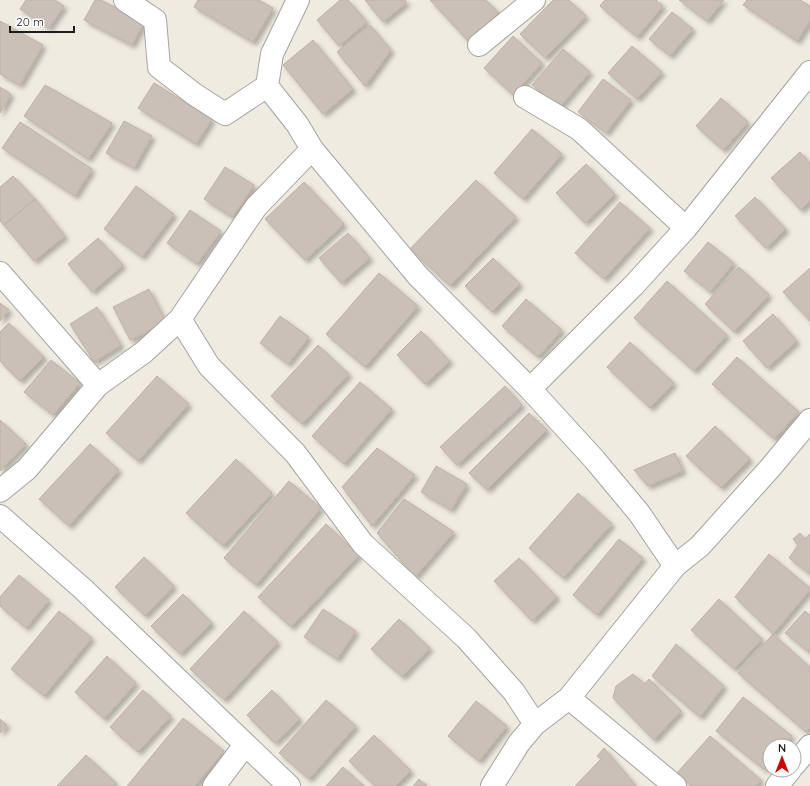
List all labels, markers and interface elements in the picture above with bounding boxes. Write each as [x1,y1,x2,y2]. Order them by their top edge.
scale bar [10,8,74,34]
text: 20 m [16,14,44,29]
north arrow [762,738,802,778]
text: N [778,741,786,755]

